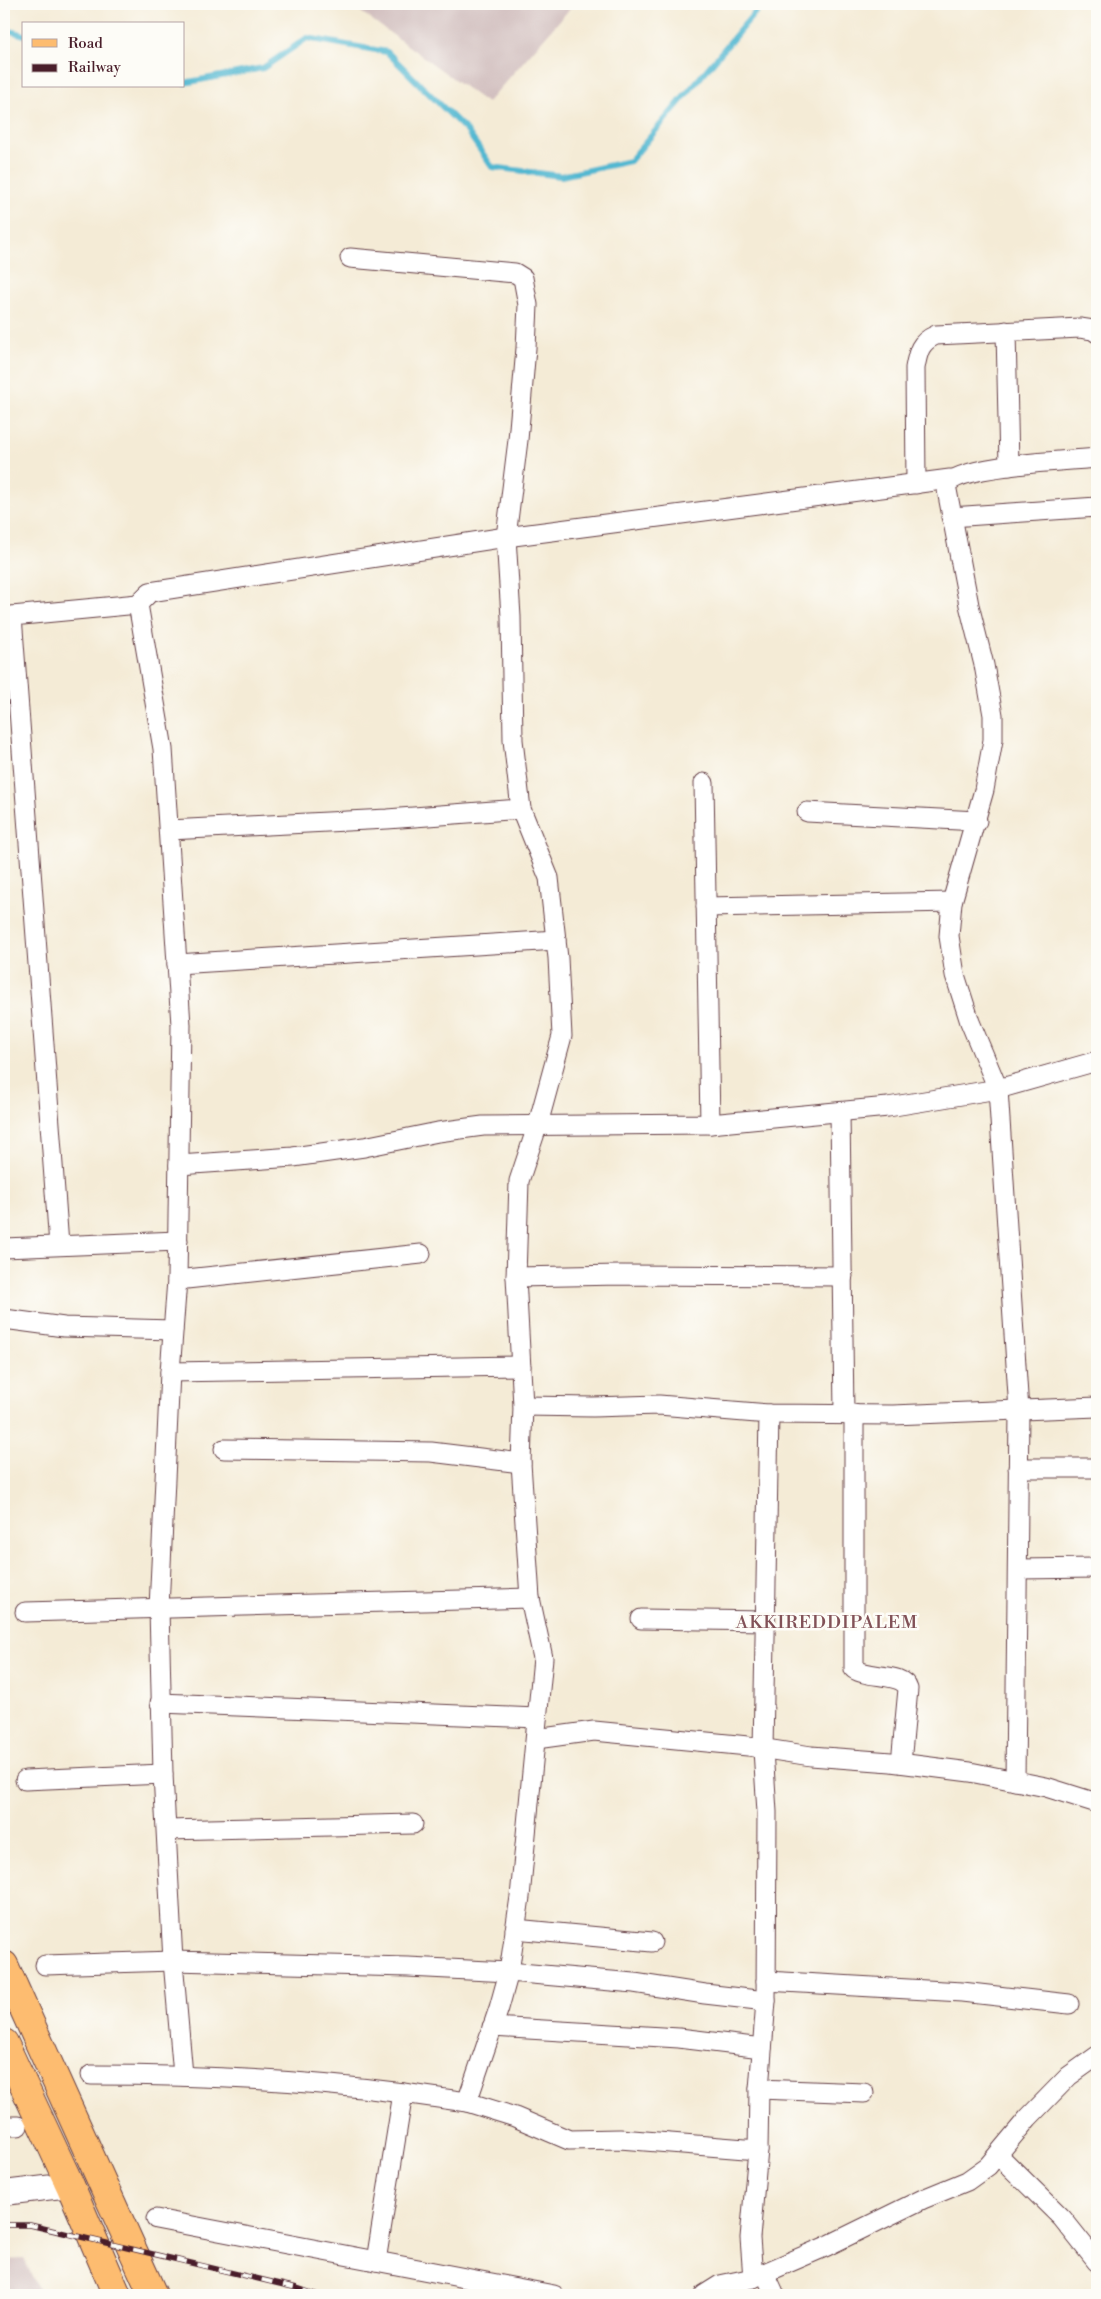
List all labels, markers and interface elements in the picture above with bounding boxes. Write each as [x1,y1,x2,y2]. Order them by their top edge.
legend [22,22,185,88]
text: Road [68,34,103,53]
text: Railway [68,58,122,77]
district label: AKKIREDDIPALEM [735,1611,918,1634]

